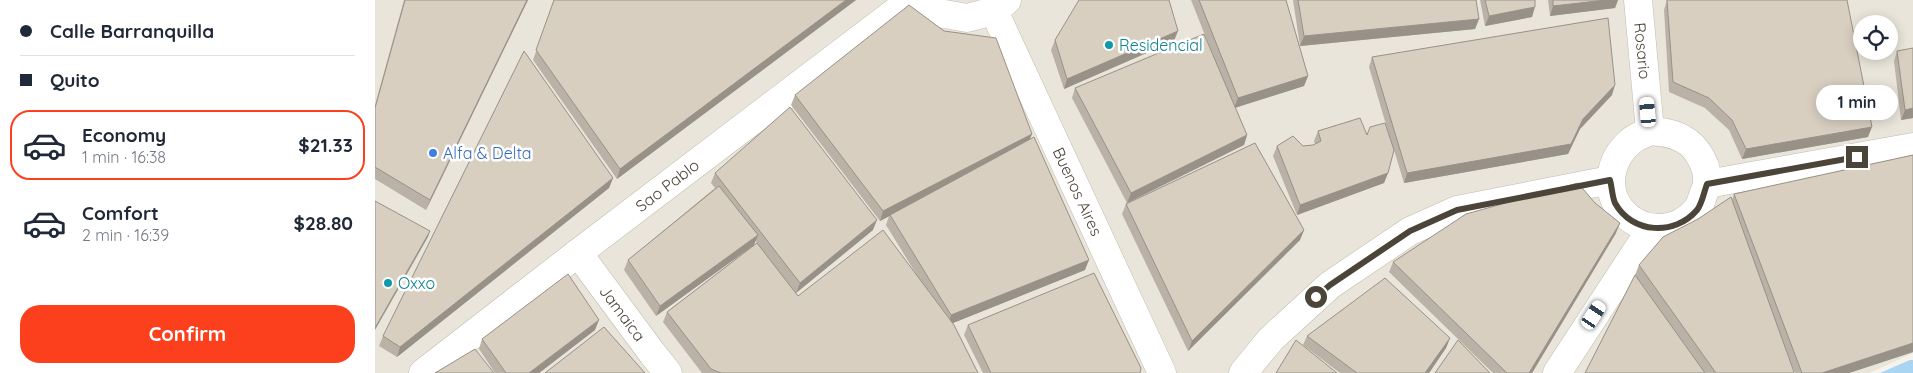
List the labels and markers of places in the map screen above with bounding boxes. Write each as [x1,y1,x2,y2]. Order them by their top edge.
place label: Residencial [1119,35,1203,55]
marker: Residencial [1103,39,1115,51]
place label: Alfa & Delta [443,143,532,163]
marker: Alfa & Delta [427,147,439,159]
place label: Oxxo [398,273,435,293]
marker: Oxxo [382,277,394,289]

